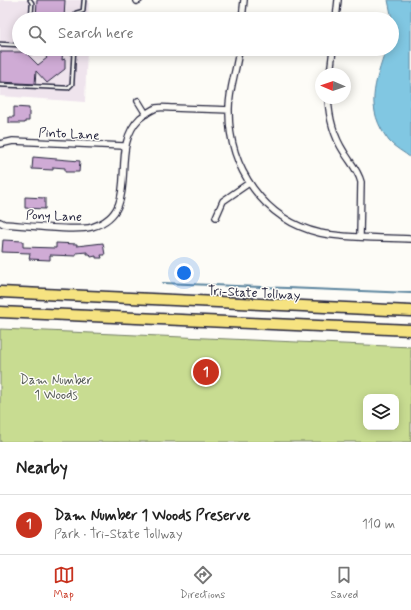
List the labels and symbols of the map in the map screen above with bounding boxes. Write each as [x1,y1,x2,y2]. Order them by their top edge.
north arrow [315,68,351,104]
street label: Pinto Lane [38,124,100,145]
street label: Pony Lane [26,207,82,226]
your location [174,263,194,283]
street label: Tri-State Tollway [207,283,301,304]
pin: 1 [193,357,219,387]
park label: Dam Number 1 Woods [20,372,93,404]

